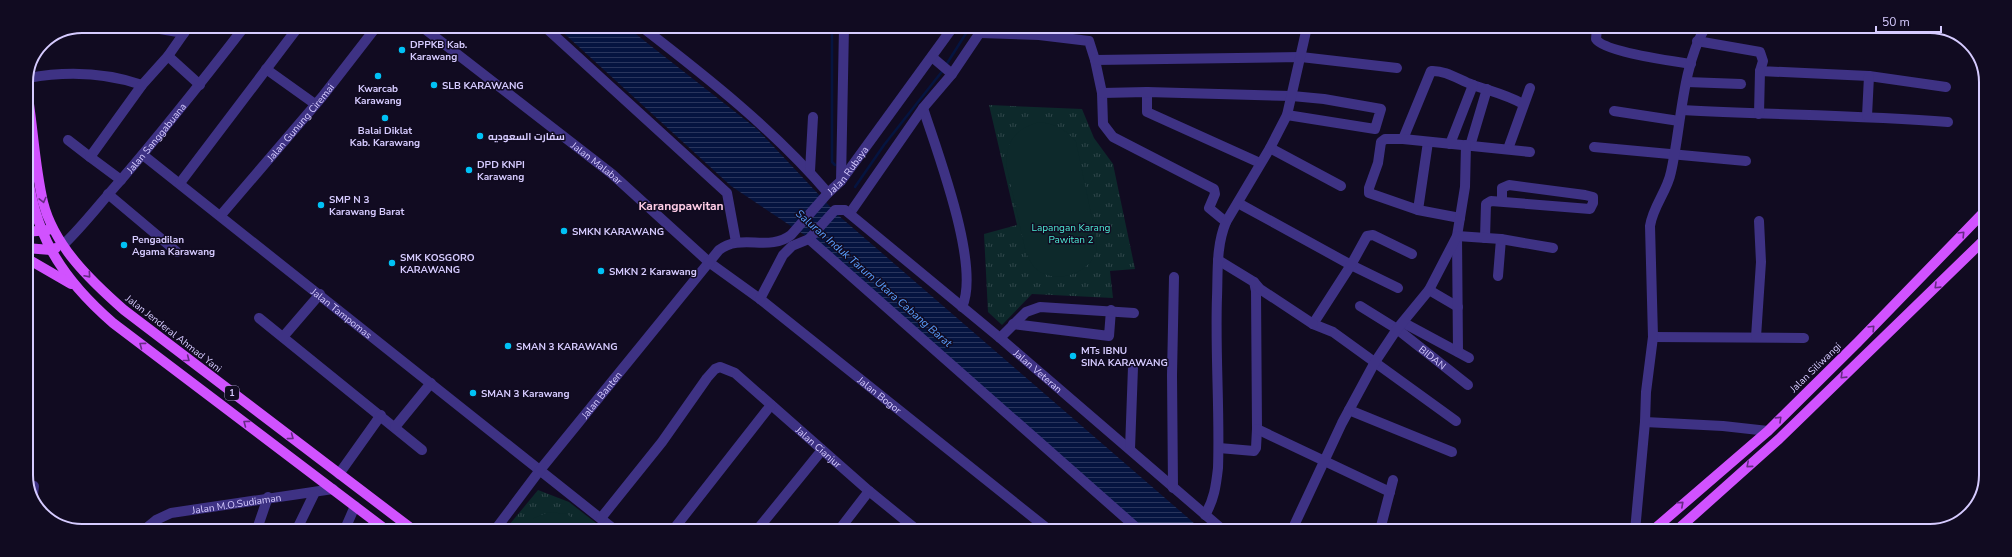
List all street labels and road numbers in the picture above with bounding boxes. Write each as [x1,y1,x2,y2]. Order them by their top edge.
street label: Jalan Gunung Ciremai [263,81,338,165]
street label: Jalan Sanggabuana [123,100,190,177]
street label: Jalan Malabar [567,138,625,189]
street label: Jalan Rubaya [824,144,872,199]
street label: Jalan Tampomas [307,285,375,343]
street label: Jalan Jenderal Ahmad Yani [122,291,224,376]
street label: Jalan Siliwangi [1786,340,1844,396]
street label: BIDAN [1415,343,1449,373]
street label: Jalan Veteran [1009,346,1065,396]
street label: Jalan Banten [578,369,626,423]
street label: Jalan Bogor [854,373,904,418]
road number: 1 [225,386,239,400]
street label: Jalan Cianjur [792,423,844,472]
street label: Jalan M.O.Sudiaman [190,491,282,518]

